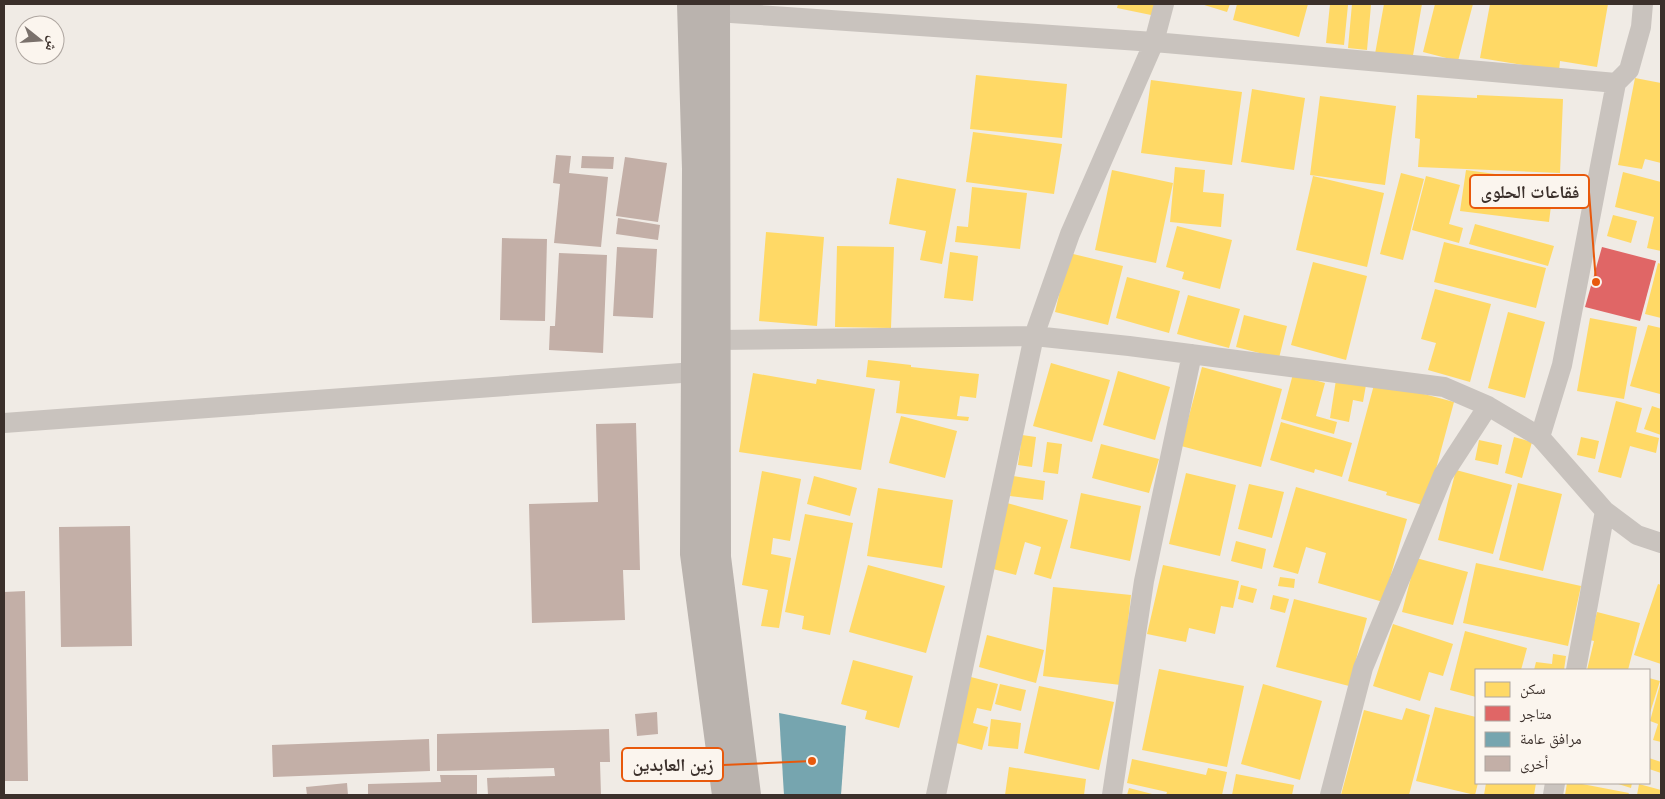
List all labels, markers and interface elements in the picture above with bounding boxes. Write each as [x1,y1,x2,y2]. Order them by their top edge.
north arrow [15,15,65,65]
text: ش [42,34,63,54]
callout: فقاعات الحلوى [1470,175,1589,208]
text: فقاعات الحلوى [1480,181,1580,203]
legend [1475,669,1650,784]
text: سكن [1520,679,1546,699]
text: متاجر [1519,704,1552,723]
text: مرافق عامة [1520,729,1582,749]
callout: زين العابدين [622,748,723,781]
text: زين العابدين [633,754,714,776]
text: أخرى [1520,754,1549,774]

